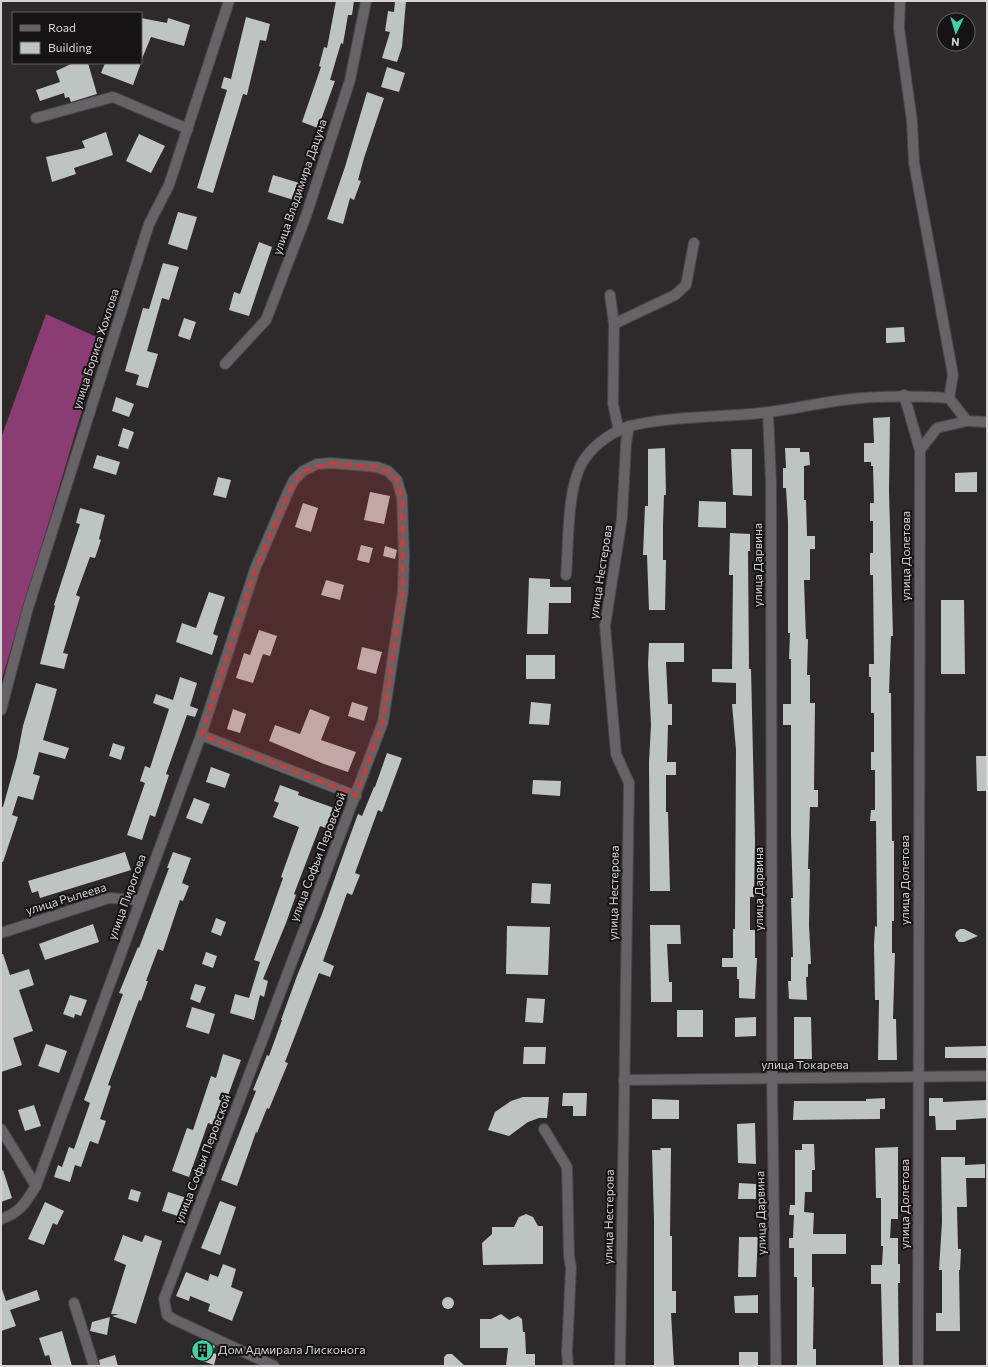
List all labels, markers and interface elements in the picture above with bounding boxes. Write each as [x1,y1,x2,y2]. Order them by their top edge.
legend [12,12,142,64]
north arrow [936,12,976,52]
text: Road [48,20,76,34]
text: N [951,36,960,49]
text: Building [48,40,92,54]
street label: улица Владимира Дацуна [269,117,329,256]
street label: улица Бориса Хохлова [69,287,121,411]
street label: улица Долетова [898,511,912,601]
street label: улица Дарвина [750,523,764,607]
street label: улица Нестерова [586,524,614,620]
street label: улица Софьи Перовской [286,790,348,923]
street label: улица Долетова [897,835,911,925]
street label: улица Нестерова [605,845,621,941]
street label: улица Дарвина [751,847,765,931]
street label: улица Пирогова [104,852,148,941]
street label: улица Рылеева [24,879,108,917]
street label: улица Токарева [761,1057,849,1071]
street label: улица Софьи Перовской [171,1092,233,1225]
street label: улица Долетова [897,1159,911,1249]
street label: улица Нестерова [600,1169,616,1265]
street label: улица Дарвина [752,1171,768,1255]
building icon: Дом Адмирала Лисконога [190,1337,216,1363]
place label: Дом Адмирала Лисконога [218,1342,365,1356]

